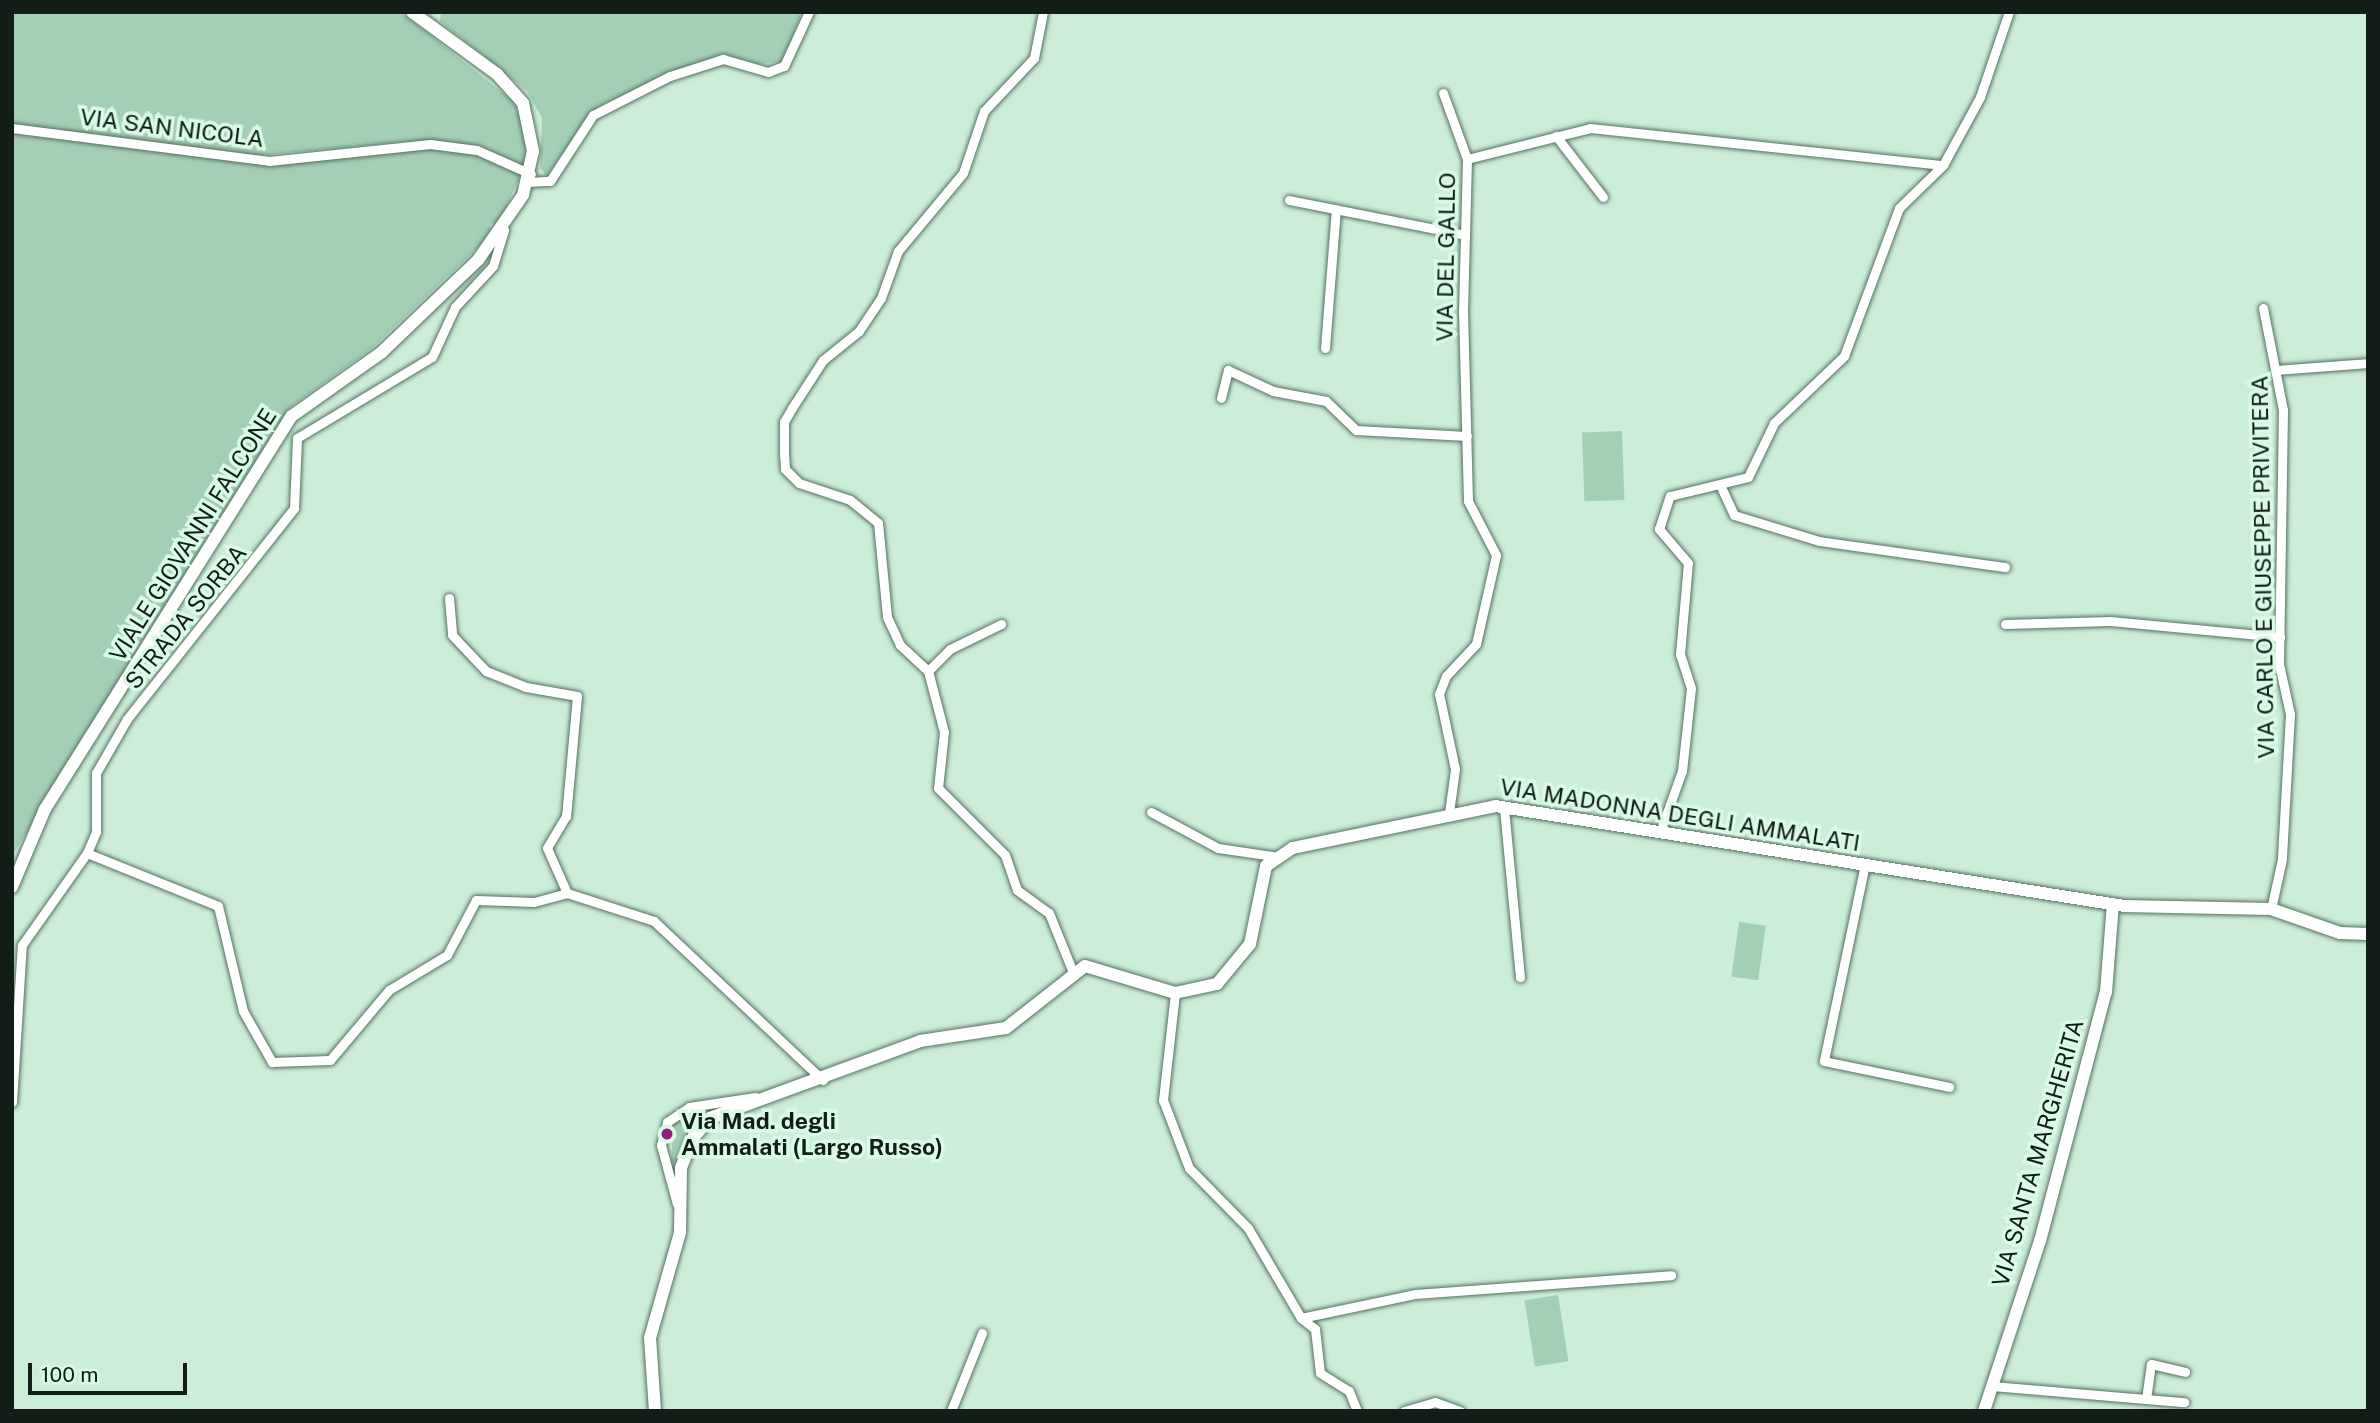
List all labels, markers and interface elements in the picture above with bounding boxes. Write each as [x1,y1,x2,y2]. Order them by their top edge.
street label: VIA SAN NICOLA [79,103,265,153]
street label: VIA DEL GALLO [1431,172,1461,342]
street label: VIA CARLO E GIUSEPPE PRIVITERA [2246,375,2280,759]
street label: VIALE GIOVANNI FALCONE [104,403,282,667]
street label: STRADA SORBA [120,540,252,694]
street label: VIA MADONNA DEGLI AMMALATI [1498,773,1862,857]
street label: VIA SANTA MARGHERITA [1987,1016,2089,1290]
place label: Via Mad. degli Ammalati (Largo Russo) [681,1107,943,1161]
marker: Via Mad. degli Ammalati (Largo Russo) [659,1126,675,1142]
scale bar [32,1350,191,1394]
text: 100 m [41,1362,98,1387]

